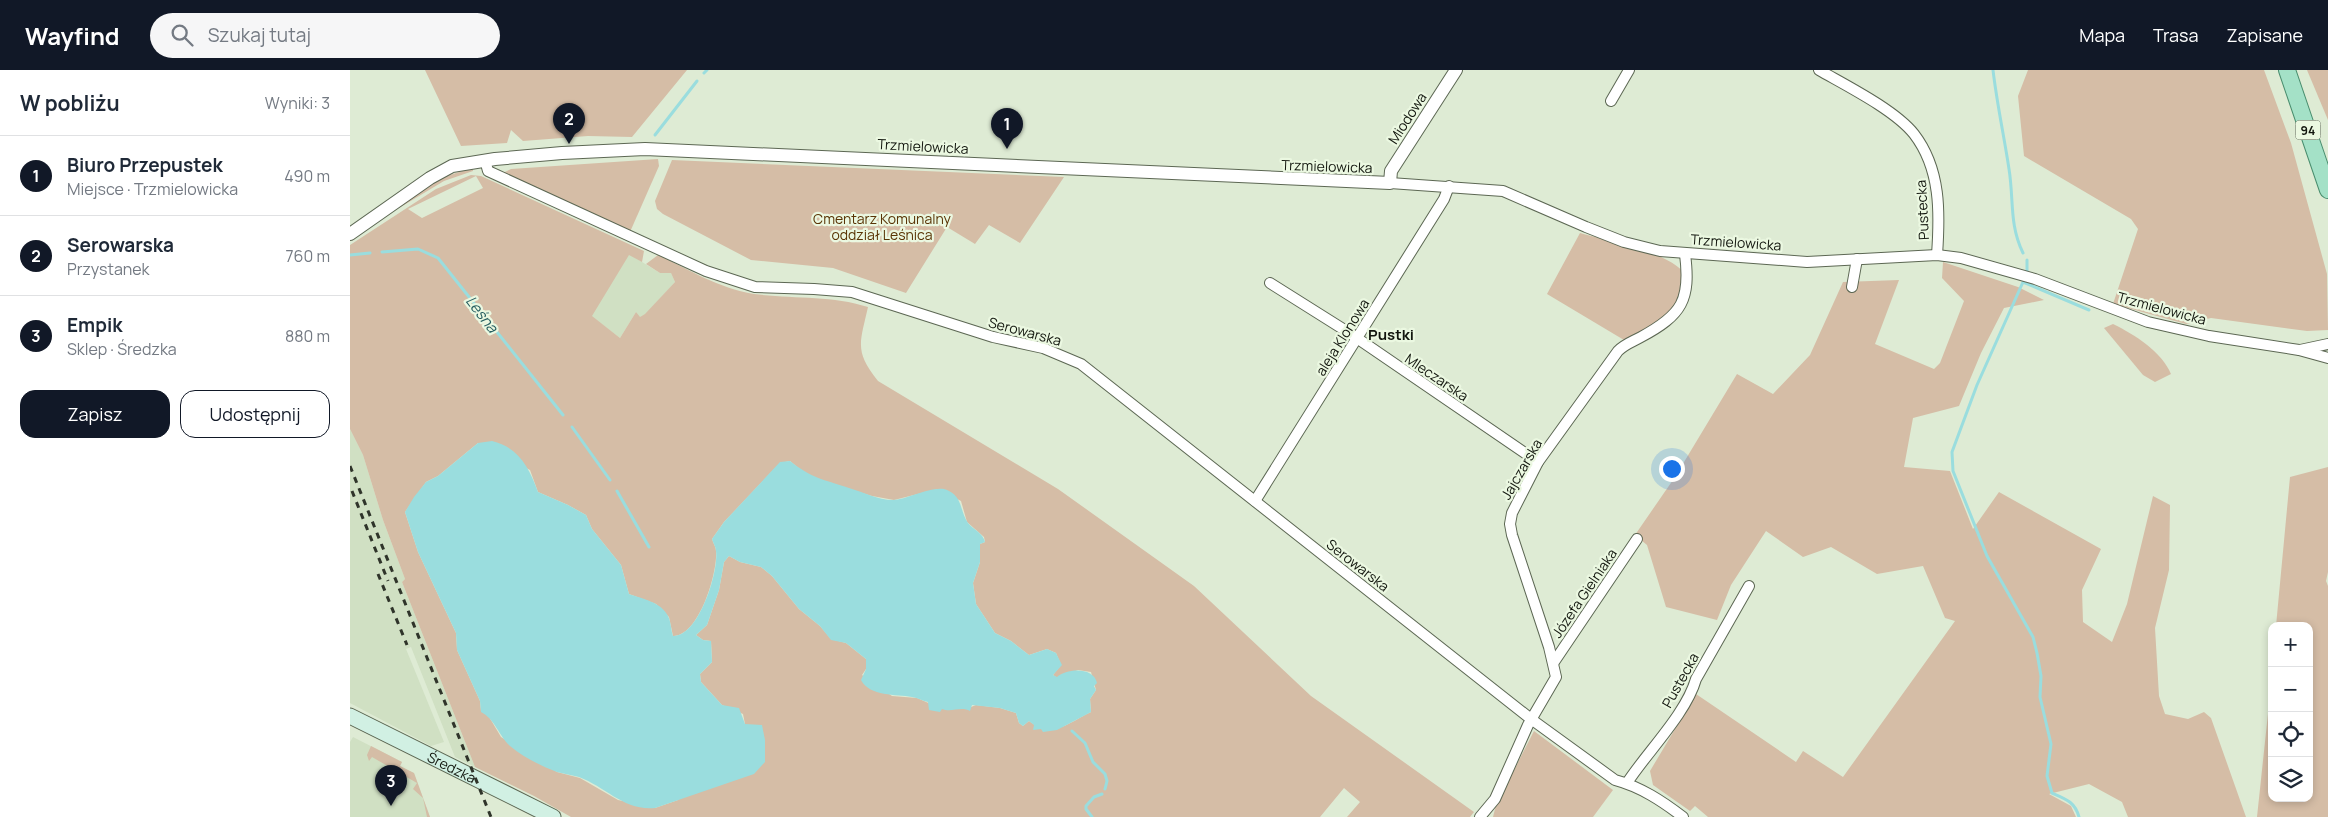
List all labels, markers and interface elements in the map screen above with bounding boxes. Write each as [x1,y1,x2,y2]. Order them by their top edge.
search box [150,13,500,58]
text: Wayfind [25,19,120,52]
icon: search [168,21,196,49]
text: Szukaj tutaj [208,22,311,48]
text: Mapa [2079,23,2125,47]
text: Trasa [2153,23,2198,47]
text: Zapisane [2226,23,2303,47]
text: W pobliżu [20,89,120,117]
street label: Miodowa [1383,89,1431,147]
text: Wyniki: 3 [265,92,330,114]
pin: 2 [553,103,585,144]
pin: 1 [991,108,1023,149]
road number: 94 [2296,120,2320,140]
street label: Trzmielowicka [877,134,969,158]
text: Biuro Przepustek [67,152,223,178]
street label: Trzmielowicka [1281,155,1373,177]
text: 1 [32,165,40,187]
text: 490 m [284,165,330,187]
text: Miejsce · Trzmielowicka [67,178,238,200]
street label: Pustecka [1911,179,1933,241]
park label: Cmentarz Komunalny oddział Leśnica [813,209,952,244]
street label: Trzmielowicka [1690,229,1782,255]
text: Serowarska [67,232,174,258]
text: 2 [31,245,41,267]
text: 760 m [286,245,330,267]
text: Przystanek [67,258,150,280]
street label: Trzmielowicka [2115,287,2209,329]
water label: Leśna [461,291,503,337]
street label: aleja Klonowa [1311,295,1373,379]
text: Empik [67,312,122,338]
street label: Serowarska [986,312,1064,350]
district label: Pustki [1368,324,1414,345]
text: 3 [31,325,41,347]
text: 880 m [285,325,330,347]
text: Sklep · Średzka [67,338,177,360]
street label: Mleczarska [1402,349,1472,405]
button: Zapisz [20,390,170,438]
button: Udostępnij [180,390,330,438]
street label: Jajczarska [1496,435,1546,503]
your location [1659,456,1685,482]
street label: Serowarska [1323,535,1393,595]
street label: Józefa Gielniaka [1547,545,1621,641]
map controls [2268,622,2313,802]
button: + [2268,622,2313,667]
street label: Pustecka [1657,649,1703,711]
button: − [2268,667,2313,712]
button: locate [2268,712,2313,757]
street label: Średzka [424,747,480,787]
button: layers [2268,757,2313,802]
pin: 3 [375,765,407,806]

